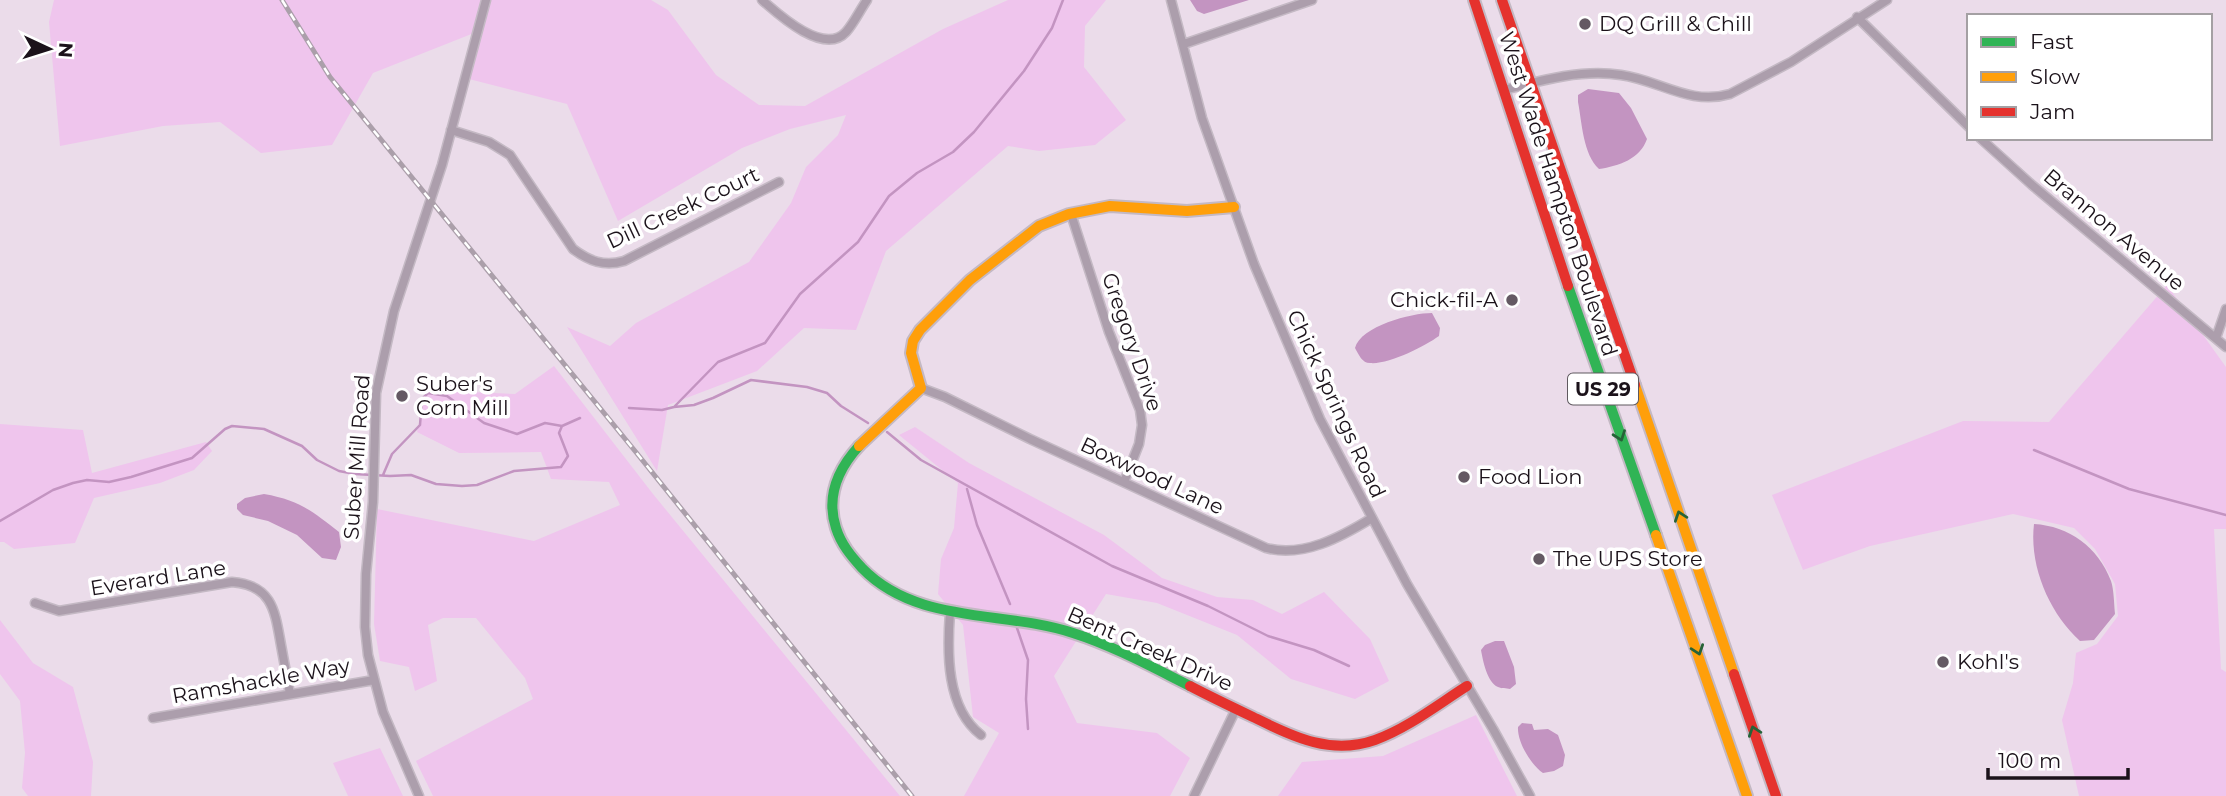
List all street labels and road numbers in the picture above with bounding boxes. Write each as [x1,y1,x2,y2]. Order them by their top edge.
street label: West Wade Hampton Boulevard [1494,28,1623,359]
street label: Dill Creek Court [603,161,763,254]
street label: Brannon Avenue [2039,163,2190,296]
street label: Gregory Drive [1097,269,1168,414]
street label: Chick Springs Road [1282,306,1391,502]
street label: Suber Mill Road [338,374,375,540]
road number: US 29 [1568,374,1638,404]
street label: Boxwood Lane [1077,431,1228,520]
street label: Everard Lane [88,554,228,601]
street label: Bent Creek Drive [1064,601,1237,696]
street label: Ramshackle Way [170,652,352,708]

